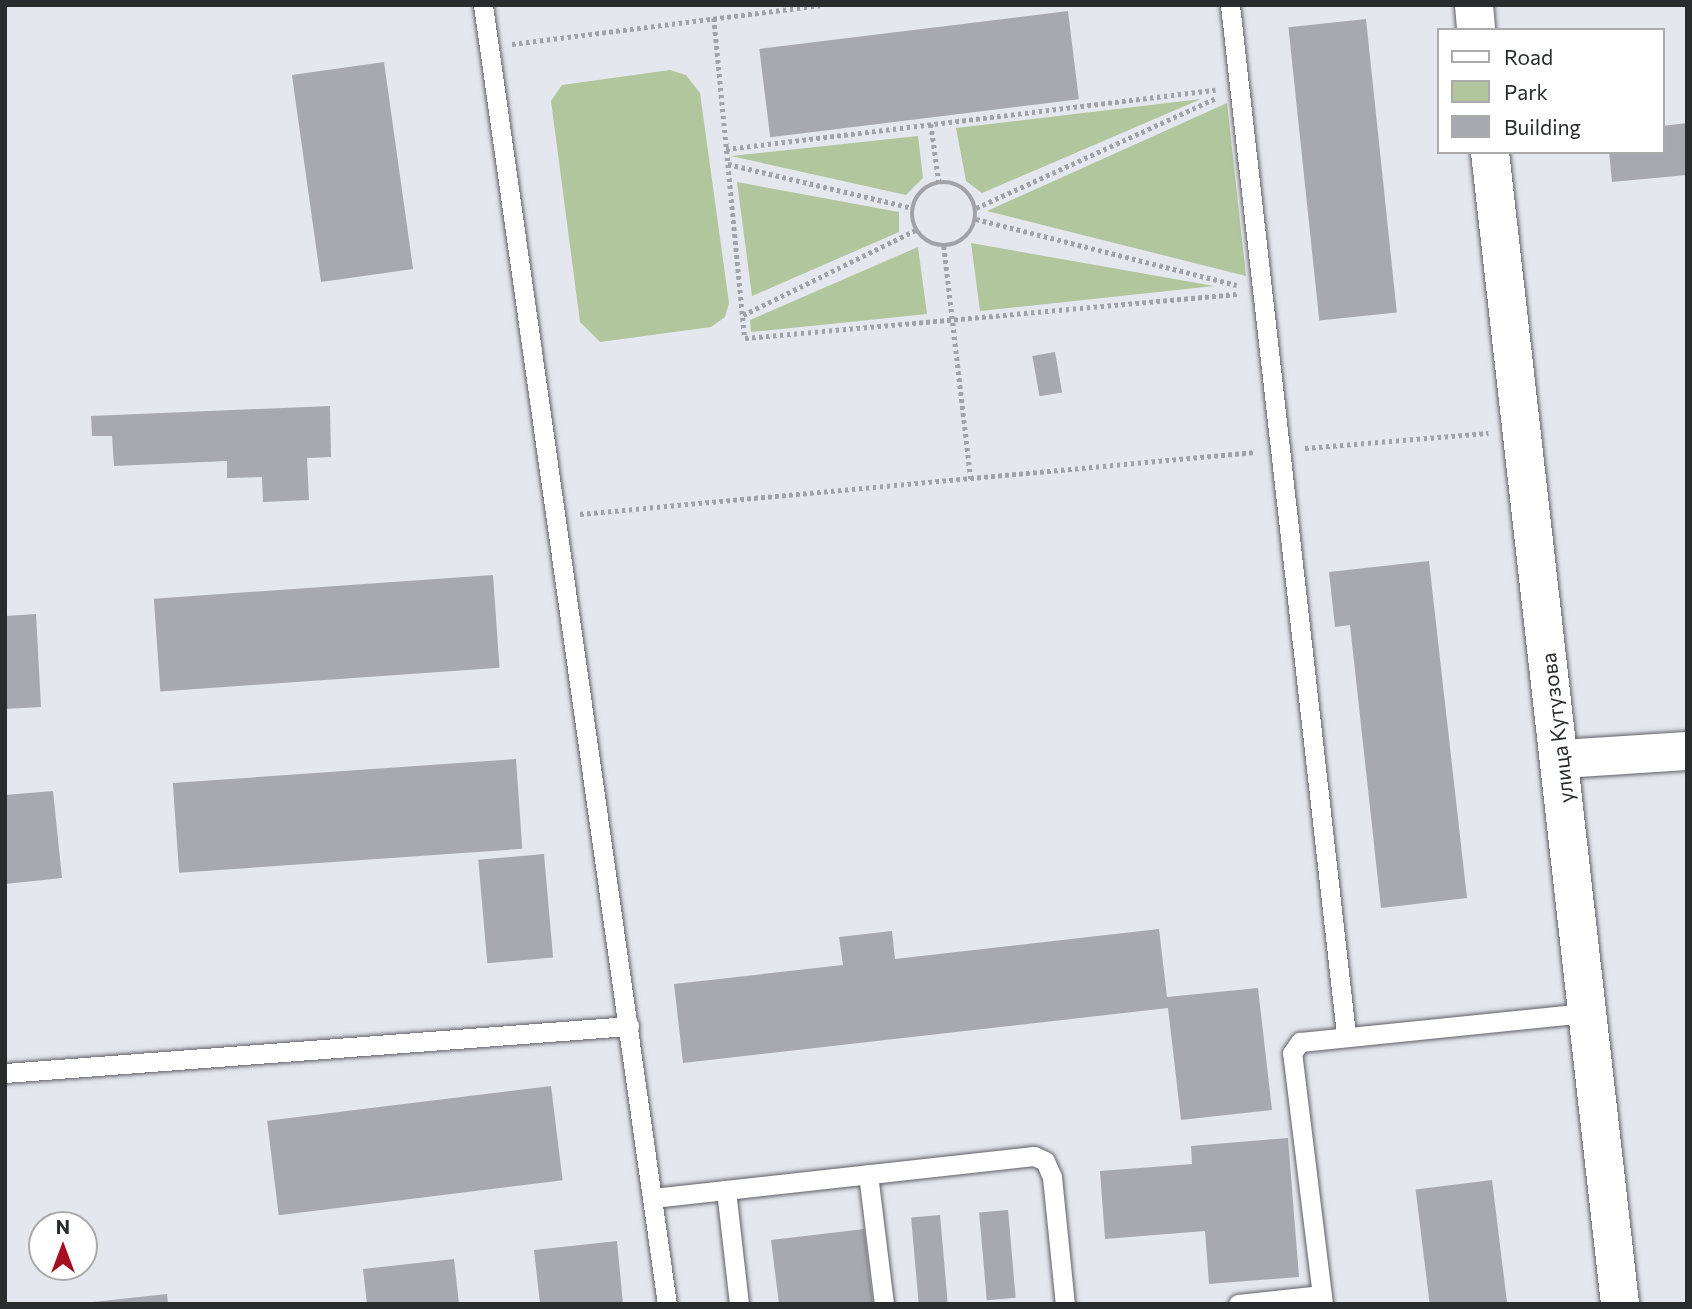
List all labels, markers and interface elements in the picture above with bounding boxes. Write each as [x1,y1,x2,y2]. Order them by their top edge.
legend [1436,28,1664,154]
text: Road [1504,44,1553,69]
text: Park [1504,79,1548,104]
text: Building [1504,114,1581,139]
street label: улица Кутузова [1535,651,1579,805]
north arrow [28,1211,98,1281]
text: N [56,1215,70,1238]

